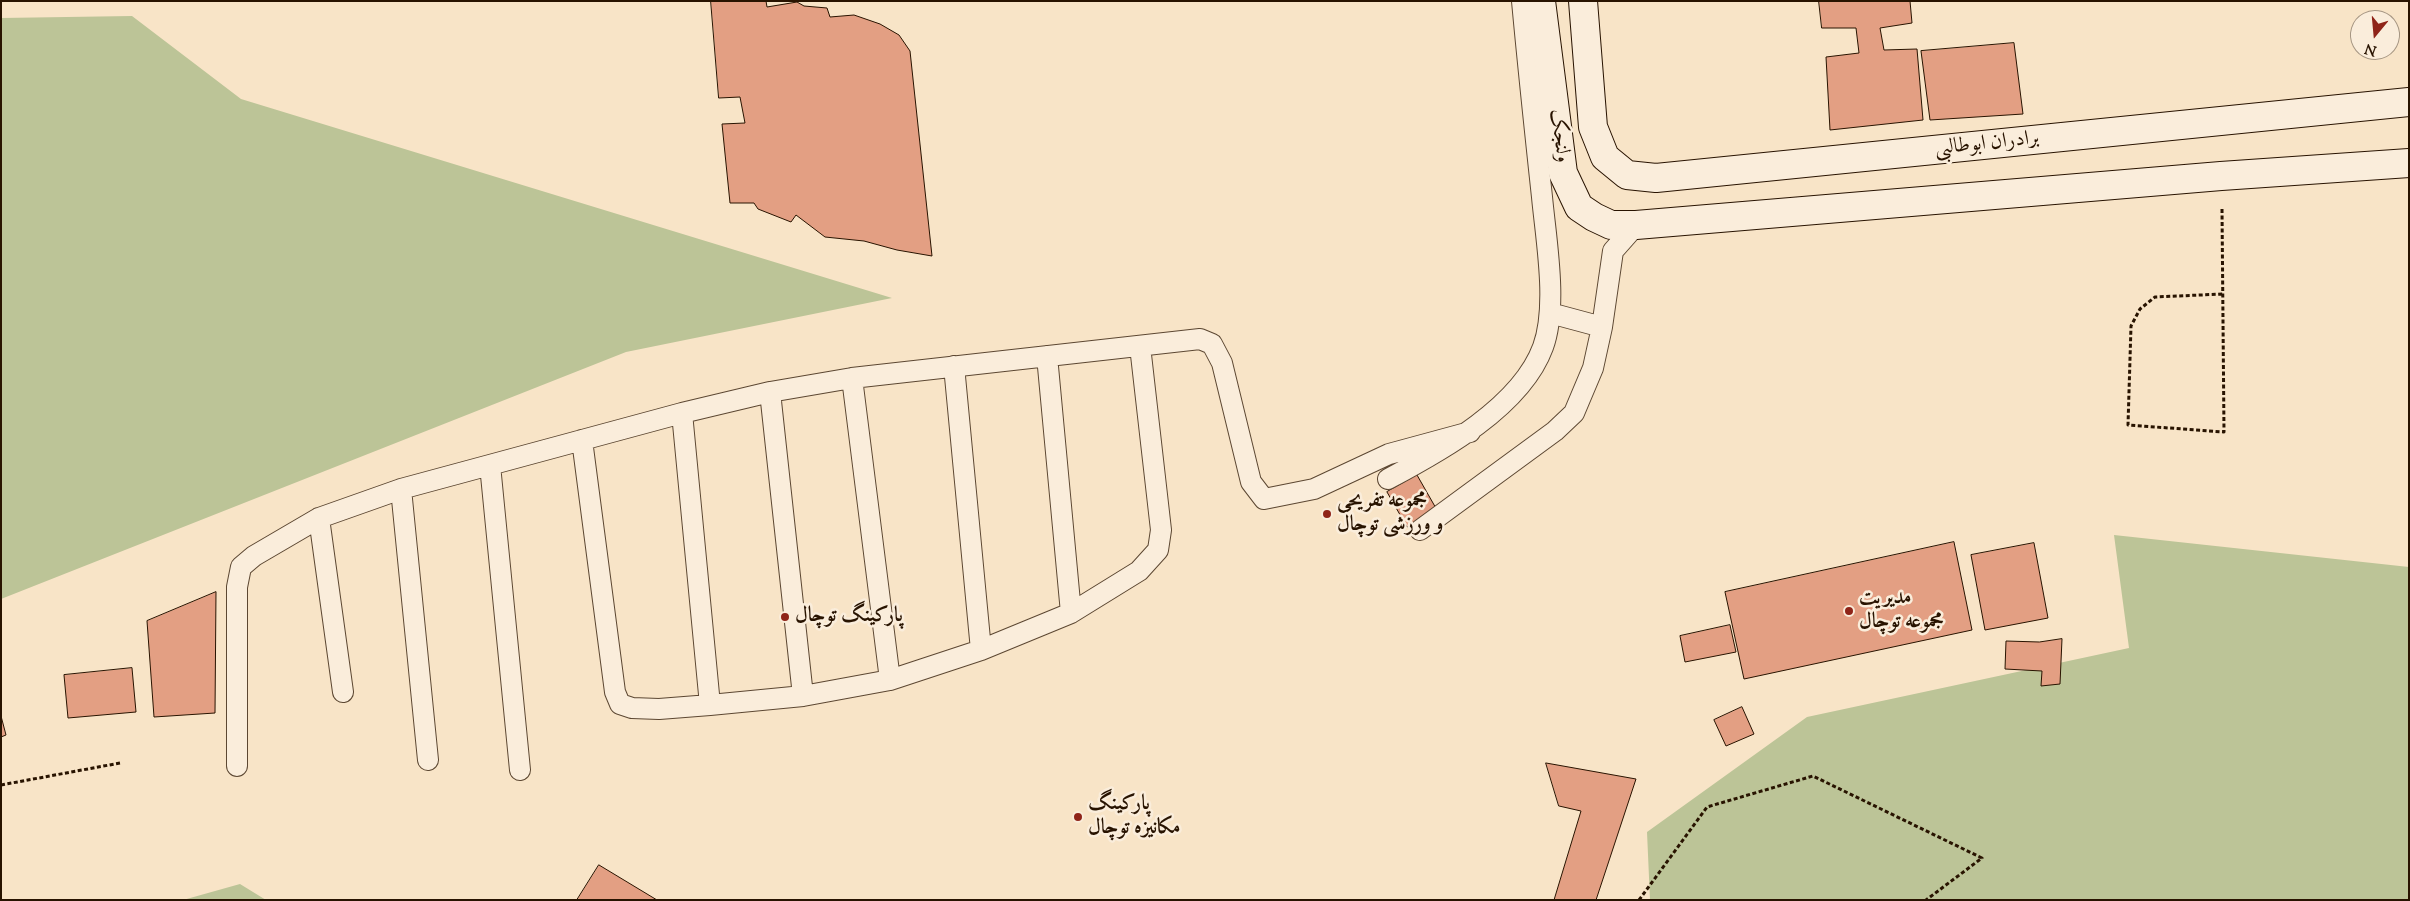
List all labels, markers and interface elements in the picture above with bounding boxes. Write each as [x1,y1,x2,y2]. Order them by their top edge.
north arrow [2350,10,2400,60]
text: N [2363,37,2379,60]
street label: ولنجک [1542,108,1574,164]
street label: برادران ابوطالبی [1934,127,2040,163]
place label: مجموعه تفریحی و ورزشی توچال [1337,489,1443,539]
marker: مجموعه تفریحی و ورزشی توچال [1321,508,1333,520]
place label: مدیریت مجموعه توچال [1859,586,1944,636]
place label: پارکینگ توچال [795,604,903,630]
marker: مدیریت مجموعه توچال [1843,605,1855,617]
marker: پارکینگ توچال [779,611,791,623]
place label: پارکینگ مکانیزه توچال [1088,792,1180,842]
marker: پارکینگ مکانیزه توچال [1072,811,1084,823]

